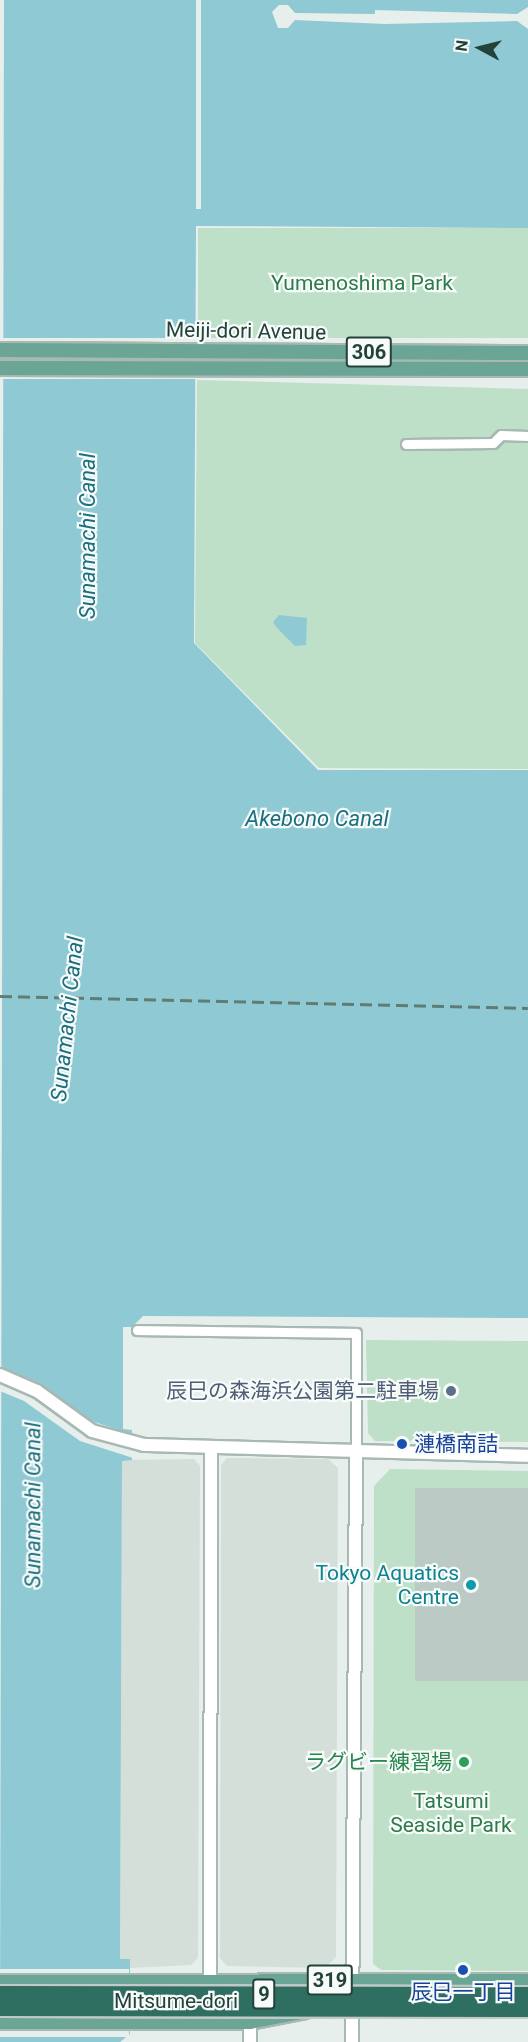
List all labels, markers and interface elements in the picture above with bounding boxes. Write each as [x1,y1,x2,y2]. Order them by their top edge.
north arrow [450,18,510,78]
text: N [452,39,472,53]
park label: Yumenoshima Park [271,270,453,296]
street label: Meiji-dori Avenue [166,317,326,345]
road number: 306 [345,335,393,369]
water label: Sunamachi Canal [75,453,101,619]
water label: Akebono Canal [245,806,389,832]
water label: Sunamachi Canal [45,935,89,1103]
place label: 辰巳の森海浜公園第二駐車場 [166,1378,439,1404]
marker: 辰巳の森海浜公園第二駐車場 [444,1384,458,1398]
water label: Sunamachi Canal [20,1422,46,1588]
place label: 漣橋南詰 [414,1431,498,1457]
marker: 漣橋南詰 [395,1437,409,1451]
place label: Tokyo Aquatics Centre [315,1560,459,1610]
marker: Tokyo Aquatics Centre [464,1578,478,1592]
place label: ラグビー練習場 [305,1749,452,1775]
marker: ラグビー練習場 [457,1755,471,1769]
park label: Tatsumi Seaside Park [390,1788,512,1838]
road number: 319 [306,1963,354,1997]
marker: 辰巳一丁目 [456,1963,470,1977]
road number: 9 [252,1977,276,2011]
place label: 辰巳一丁目 [411,1979,515,2005]
street label: Mitsume-dori [114,1988,238,2014]

